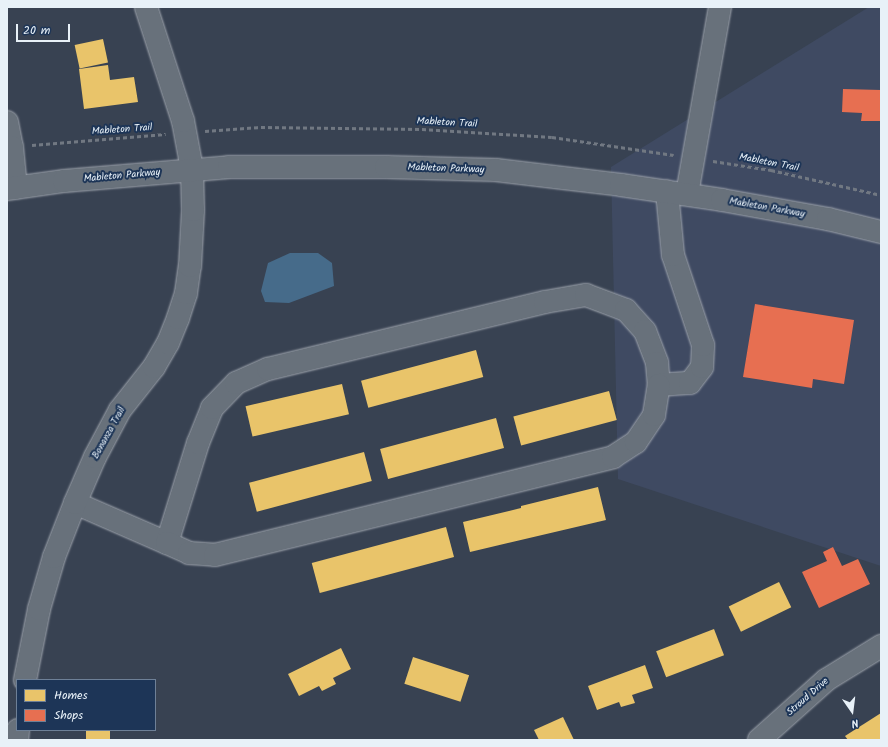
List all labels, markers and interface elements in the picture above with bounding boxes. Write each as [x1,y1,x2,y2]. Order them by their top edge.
scale bar [18,16,72,42]
text: 20 m [23,21,50,40]
street label: Mableton Trail [416,115,478,131]
street label: Mableton Trail [91,122,153,138]
street label: Mableton Trail [738,151,800,175]
street label: Mableton Parkway [407,162,485,176]
street label: Mableton Parkway [83,167,161,185]
street label: Mableton Parkway [728,195,806,221]
street label: Bonanza Trail [90,405,128,461]
street label: Stroud Drive [785,676,831,718]
legend [16,679,156,731]
text: Homes [54,686,88,705]
north arrow [832,691,872,731]
text: Shops [54,706,83,725]
text: N [849,713,860,732]

